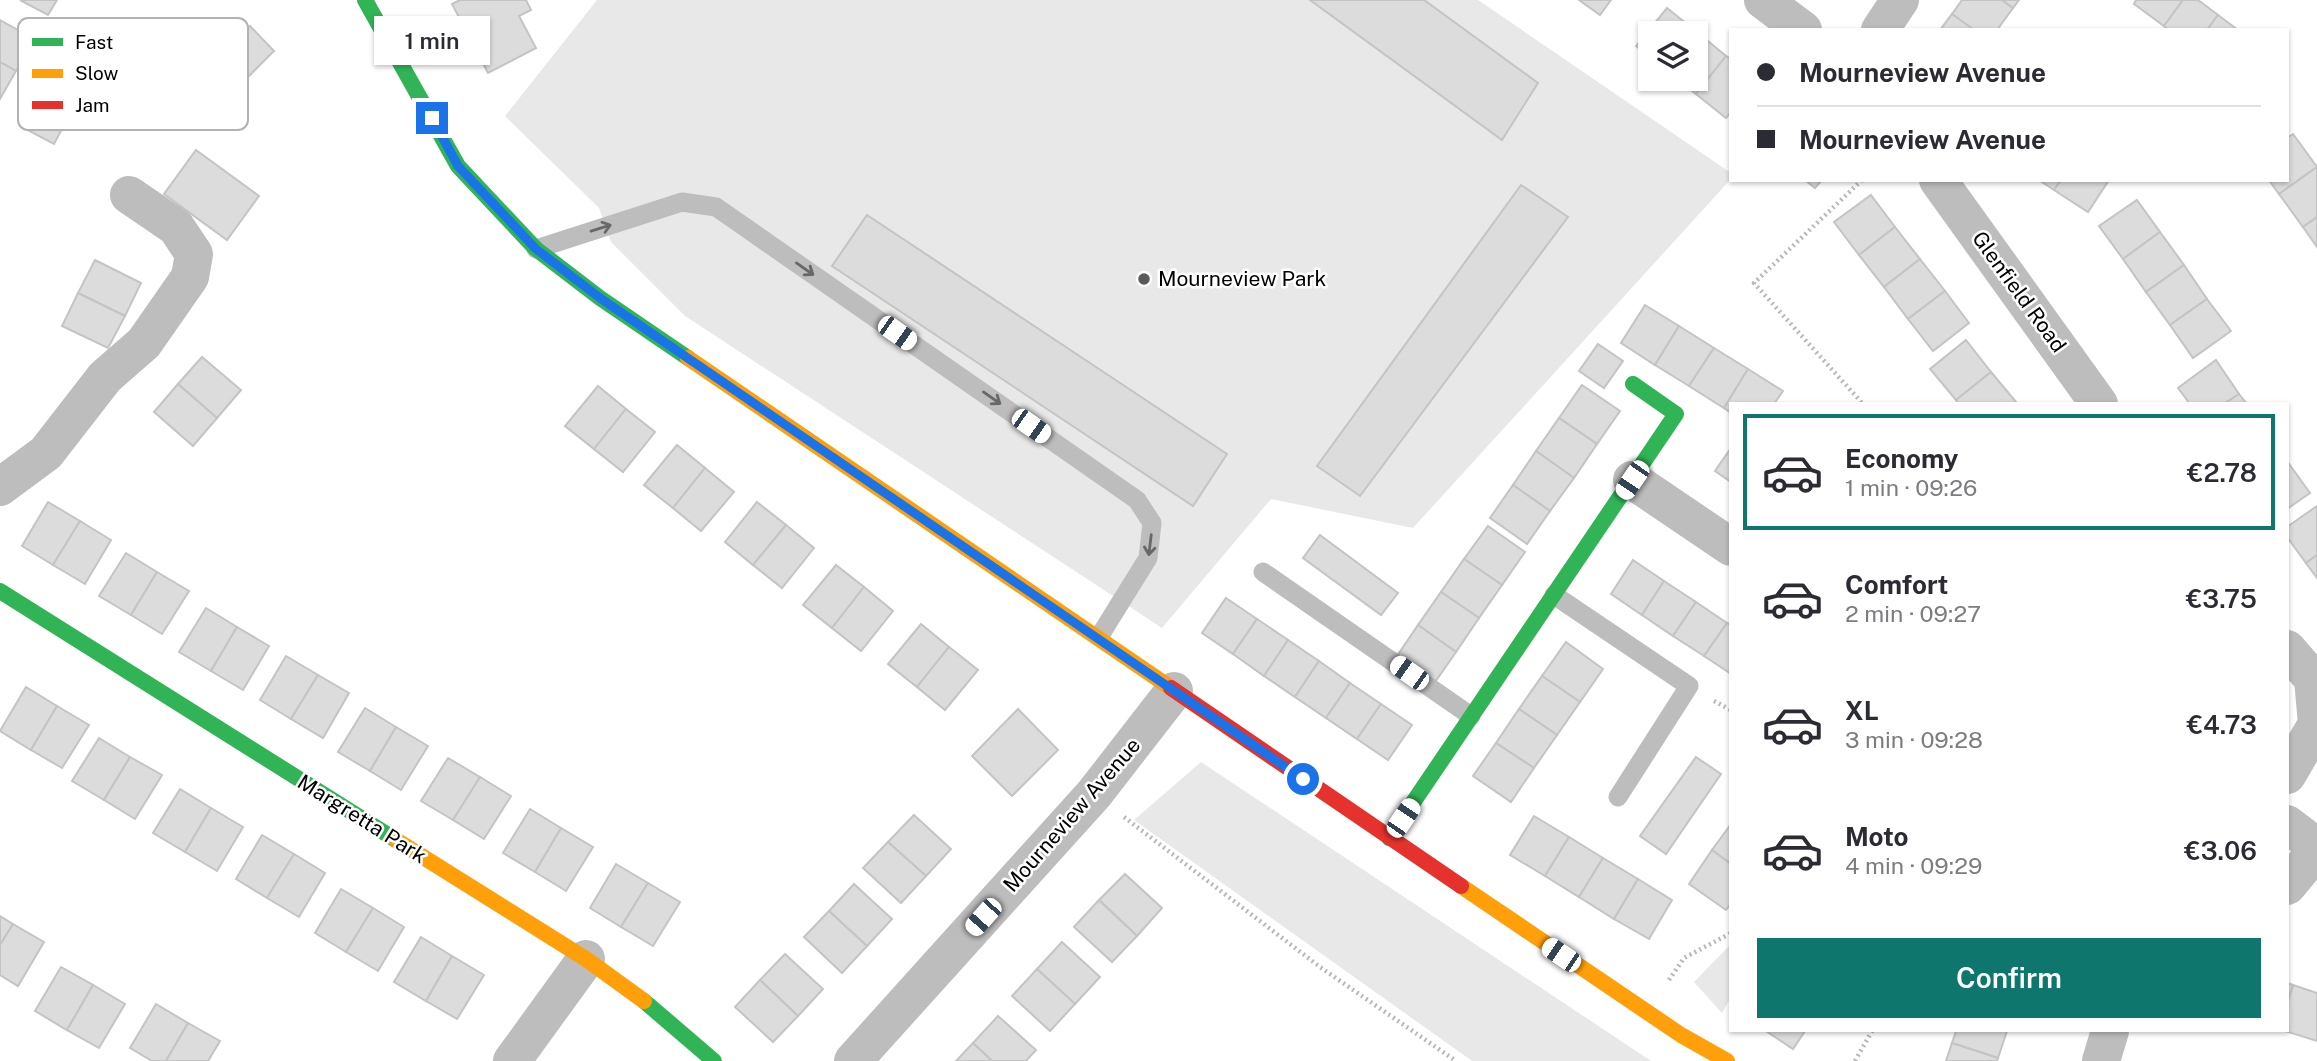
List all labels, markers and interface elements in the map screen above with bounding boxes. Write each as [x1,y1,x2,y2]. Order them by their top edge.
callout: 1 min [374,17,490,66]
legend [18,18,248,130]
map controls [1638,21,1708,91]
button: layers [1638,21,1708,91]
text: 1 min [405,27,459,54]
text: Fast [75,31,113,53]
text: Mourneview Avenue [1799,57,2046,88]
text: Slow [75,62,119,84]
text: Jam [75,94,109,116]
route end [416,102,448,134]
text: Mourneview Avenue [1799,124,2046,155]
one-way arrow [590,221,612,233]
street label: Glenfield Road [1967,226,2072,357]
one-way arrow [795,262,814,276]
place label: Mourneview Park [1158,266,1327,291]
marker: Mourneview Park [1136,271,1152,287]
car [874,312,921,354]
one-way arrow [982,391,1001,405]
car [1008,405,1055,447]
icon: car [1761,441,1824,504]
text: Economy [1845,443,1958,474]
car [1612,457,1653,503]
text: €2.78 [2187,457,2257,488]
text: 1 min · 09:26 [1845,474,1977,501]
one-way arrow [1143,533,1156,556]
icon: car [1761,567,1824,630]
text: Comfort [1845,569,1948,600]
text: €3.75 [2186,583,2257,614]
text: 2 min · 09:27 [1845,600,1981,627]
car [1386,652,1433,694]
icon: car [1761,693,1824,756]
text: XL [1845,695,1879,726]
text: €4.73 [2187,709,2257,740]
text: 3 min · 09:28 [1845,726,1983,753]
street label: Mourneview Avenue [998,733,1145,897]
route start [1287,763,1319,795]
street label: Margretta Park [293,769,432,868]
car [1383,795,1424,841]
icon: car [1761,819,1824,882]
text: Moto [1845,821,1908,852]
text: €3.06 [2184,835,2257,866]
text: 4 min · 09:29 [1845,852,1982,879]
car [962,894,1005,940]
car [1538,935,1585,975]
button: Confirm [1757,938,2261,1018]

